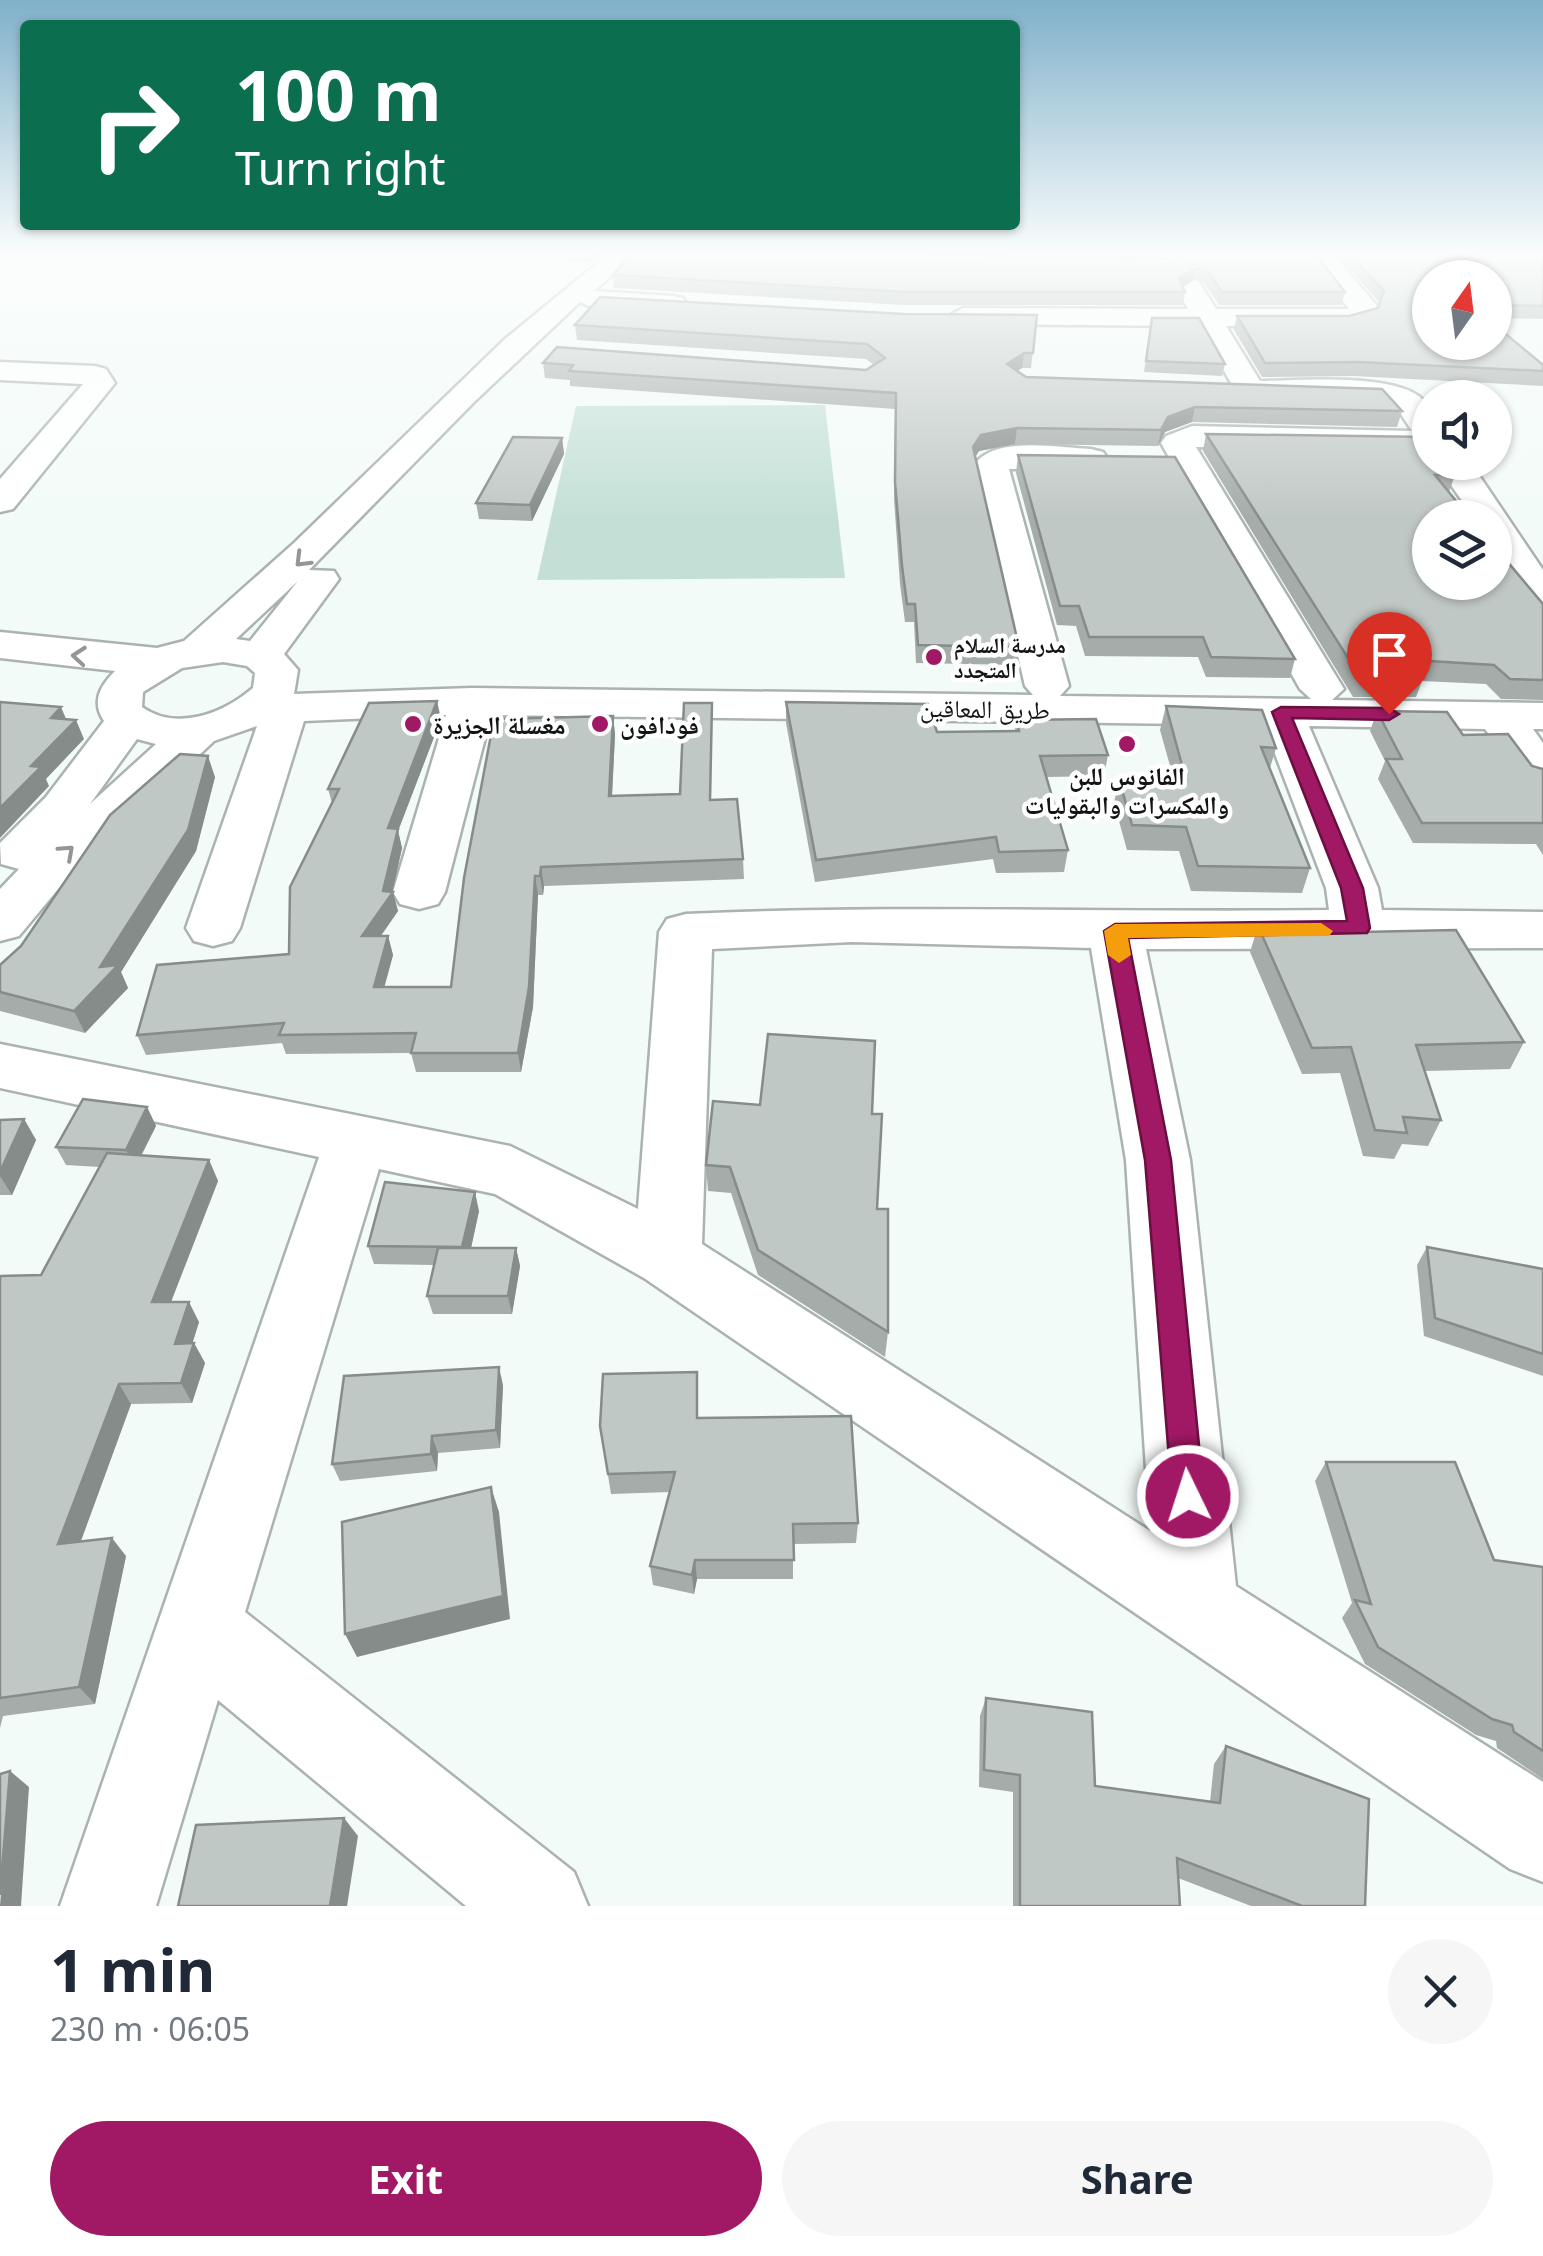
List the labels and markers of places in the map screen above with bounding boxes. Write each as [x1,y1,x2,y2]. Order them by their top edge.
pin [1347,612,1432,715]
place label: مدرسة السلام المتجدد [954,629,1066,684]
marker: مدرسة السلام المتجدد [923,646,945,668]
place label: مغسلة الجزيرة [433,707,566,741]
place label: فودافون [620,707,699,741]
marker: مغسلة الجزيرة [402,713,424,735]
marker: فودافون [589,713,611,735]
marker: الفانوس للبن والمكسرات والبقوليات [1116,733,1138,755]
place label: الفانوس للبن والمكسرات والبقوليات [1025,758,1229,821]

